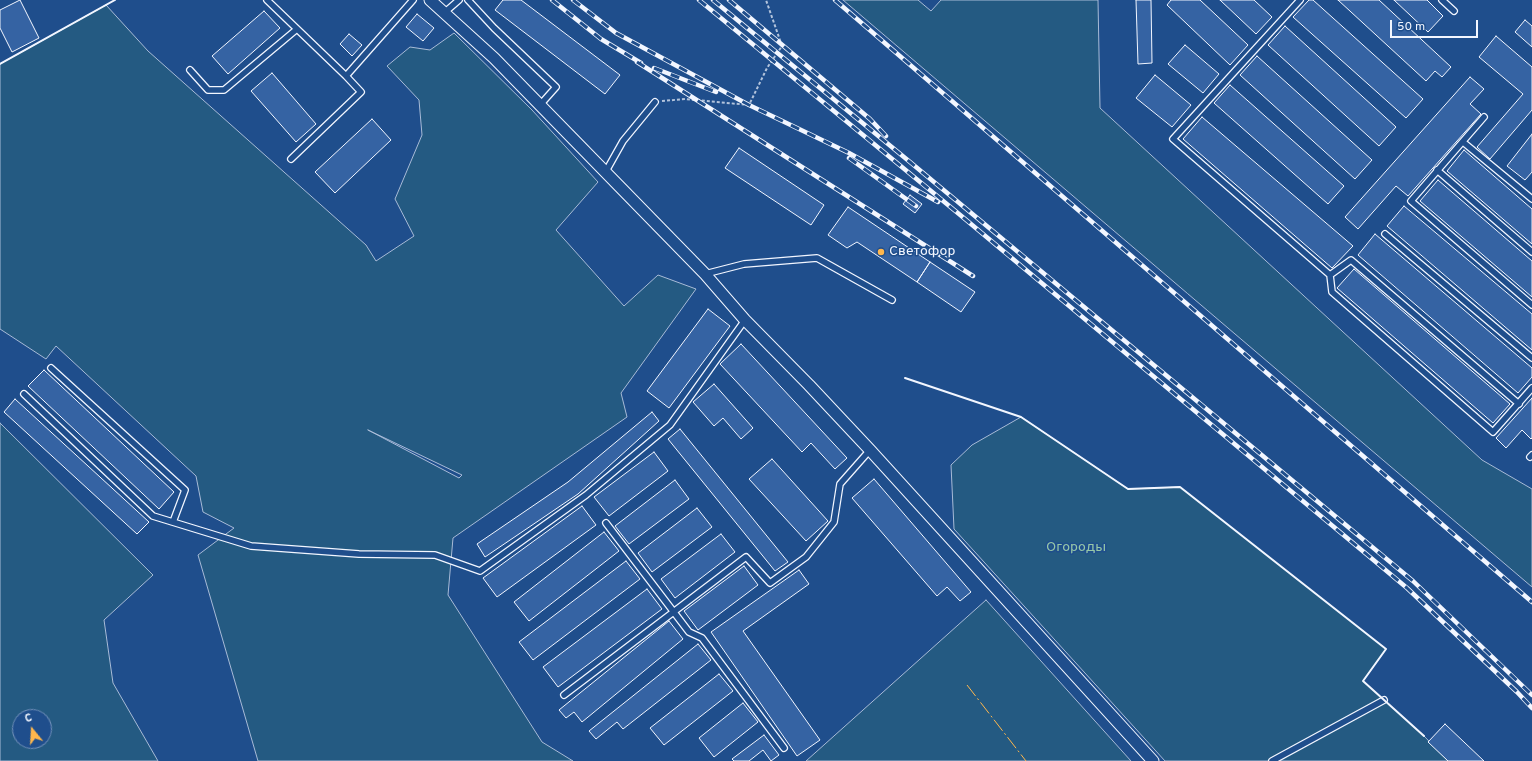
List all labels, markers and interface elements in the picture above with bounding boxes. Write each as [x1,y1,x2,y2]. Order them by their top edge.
scale bar [1392,12,1480,38]
text: 50 m [1397,19,1425,35]
place label: Светофор [889,244,955,260]
marker: Светофор [876,247,886,257]
park label: Огороды [1046,540,1106,556]
north arrow [12,709,52,749]
text: С [23,711,34,726]

